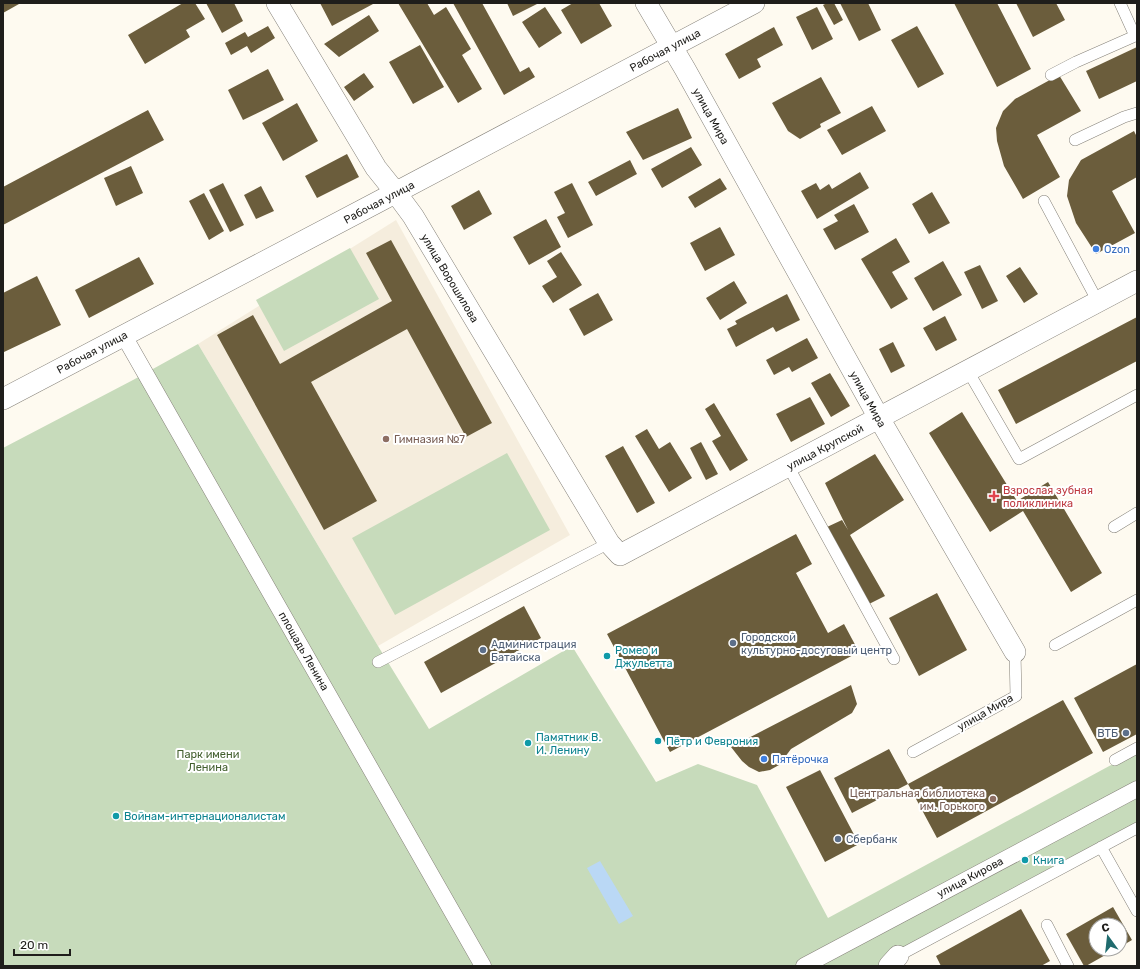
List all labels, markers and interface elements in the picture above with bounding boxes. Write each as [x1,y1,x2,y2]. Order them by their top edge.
street label: Рабочая улица [628,26,703,75]
street label: улица Мира [690,86,731,147]
street label: Рабочая улица [342,178,417,227]
street label: улица Ворошилова [418,232,481,325]
place label: Ozon [1104,243,1130,256]
marker: Ozon [1091,244,1101,254]
street label: Рабочая улица [55,328,130,377]
street label: улица Мира [847,369,888,430]
street label: улица Крупской [785,422,866,473]
place label: Гимназия №7 [394,433,465,446]
marker: Гимназия №7 [381,434,391,444]
place label: Взрослая зубная поликлиника [1003,484,1093,510]
marker: Взрослая зубная поликлиника [988,490,1000,502]
street label: площадь Ленина [276,609,331,693]
place label: Городской культурно-досуговый центр [741,631,892,657]
place label: Администрация Батайска [491,638,576,664]
marker: Городской культурно-досуговый центр [728,638,738,648]
place label: Ромео и Джульетта [615,644,673,670]
marker: Администрация Батайска [478,645,488,655]
marker: Ромео и Джульетта [602,651,612,661]
street label: улица Мира [955,691,1016,734]
place label: ВТБ [1097,727,1118,740]
marker: ВТБ [1121,728,1131,738]
place label: Памятник В. И. Ленину [536,731,601,757]
place label: Пётр и Феврония [666,735,758,748]
marker: Пётр и Феврония [653,736,663,746]
marker: Памятник В. И. Ленину [523,738,533,748]
park label: Парк имени Ленина [177,748,239,774]
place label: Пятёрочка [772,753,829,766]
marker: Пятёрочка [759,754,769,764]
place label: Центральная библиотека им. Горького [850,787,985,813]
marker: Центральная библиотека им. Горького [988,794,998,804]
place label: Войнам-интернационалистам [124,810,285,823]
marker: Войнам-интернационалистам [111,811,121,821]
place label: Сбербанк [846,833,898,846]
marker: Сбербанк [833,834,843,844]
place label: Книга [1033,854,1064,867]
street label: улица Кирова [935,855,1006,900]
marker: Книга [1020,855,1030,865]
north arrow [1088,917,1128,957]
text: С [1100,920,1111,935]
scale bar [14,931,70,957]
text: 20 m [20,938,48,952]

